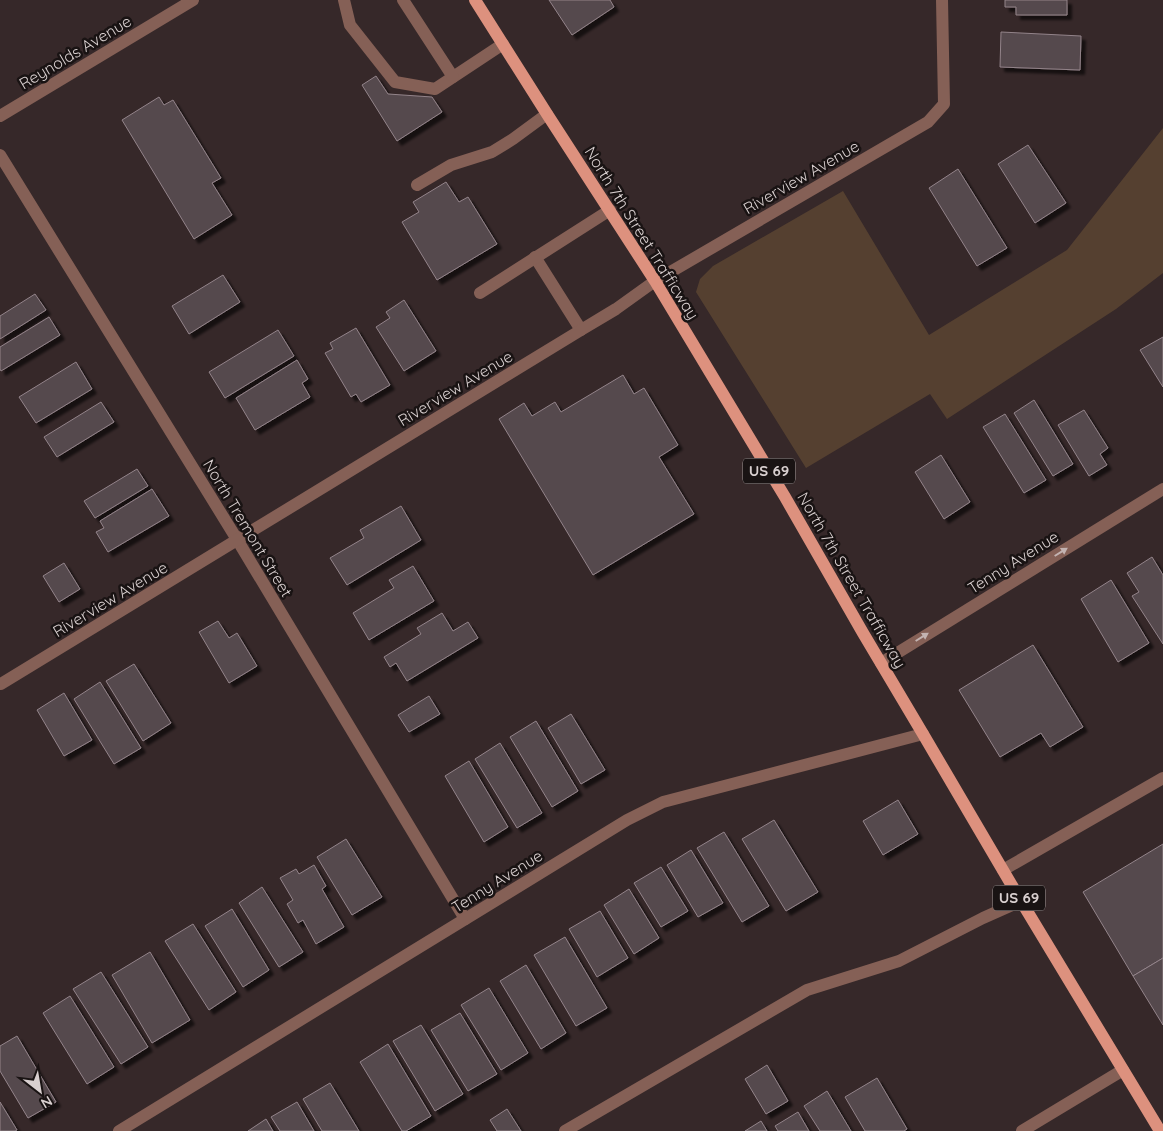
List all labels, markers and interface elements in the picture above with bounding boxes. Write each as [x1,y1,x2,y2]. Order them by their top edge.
street label: Reynolds Avenue [15,11,135,93]
street label: Riverview Avenue [739,136,863,218]
street label: North 7th Street Trafficway [581,143,703,323]
street label: Riverview Avenue [394,346,516,430]
street label: North Tremont Street [199,456,297,600]
road number: US 69 [743,458,795,484]
street label: North 7th Street Trafficway [793,488,911,672]
street label: Tenny Avenue [964,526,1062,598]
one-way arrow [1054,547,1067,556]
street label: Riverview Avenue [49,557,171,641]
one-way arrow [916,632,929,642]
street label: Tenny Avenue [448,845,546,917]
road number: US 69 [993,886,1045,910]
north arrow [15,1066,65,1116]
text: N [38,1092,56,1113]

